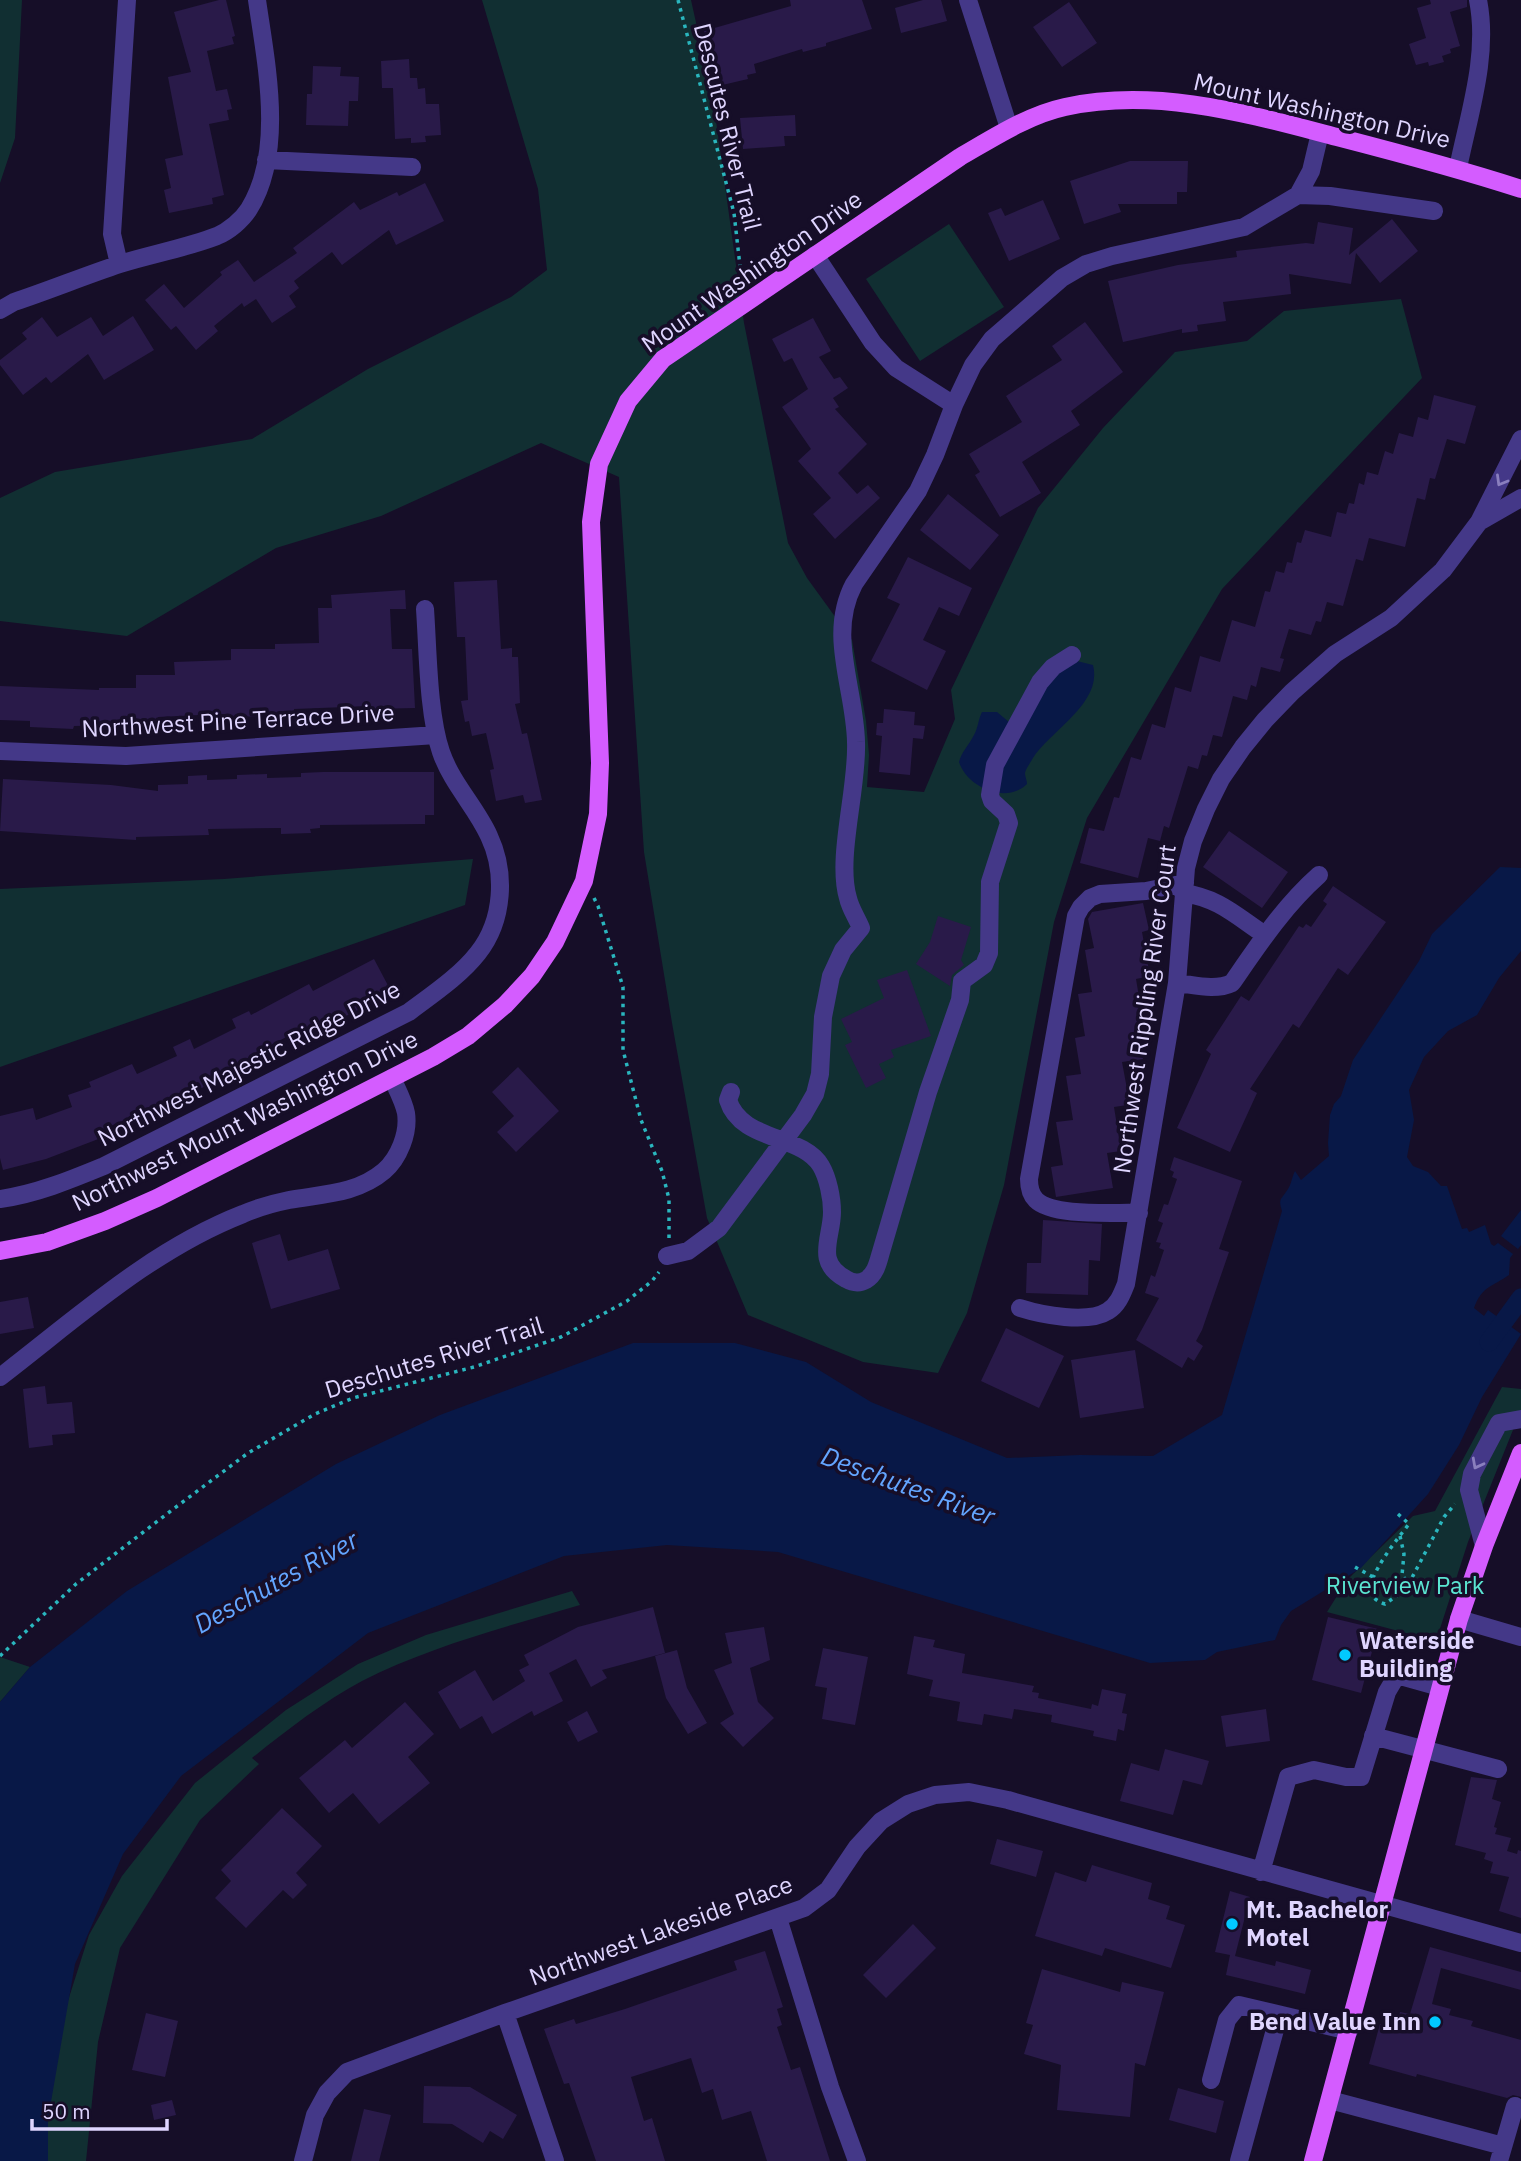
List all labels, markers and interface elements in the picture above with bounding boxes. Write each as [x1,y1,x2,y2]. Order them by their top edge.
street label: Descutes River Trail [687,20,769,234]
street label: Mount Washington Drive [1191,65,1454,155]
street label: Mount Washington Drive [635,183,868,360]
one-way arrow [1496,473,1509,486]
street label: Northwest Pine Terrace Drive [81,696,395,744]
street label: Northwest Rippling River Court [1105,842,1183,1175]
street label: Northwest Majestic Ridge Drive [92,973,405,1154]
street label: Northwest Mount Washington Drive [66,1022,423,1218]
street label: Deschutes River Trail [321,1309,547,1405]
water label: Deschutes River [817,1438,1001,1533]
one-way arrow [1472,1457,1486,1469]
water label: Deschutes River [187,1521,365,1640]
park label: Riverview Park [1326,1569,1485,1601]
place label: Waterside Building [1359,1624,1474,1684]
marker: Waterside Building [1337,1647,1353,1663]
street label: Northwest Lakeside Place [525,1867,797,1993]
place label: Mt. Bachelor Motel [1246,1893,1389,1953]
marker: Mt. Bachelor Motel [1224,1916,1240,1932]
place label: Bend Value Inn [1249,2005,1421,2037]
marker: Bend Value Inn [1427,2014,1443,2030]
scale bar [32,2088,166,2132]
text: 50 m [42,2097,91,2125]

